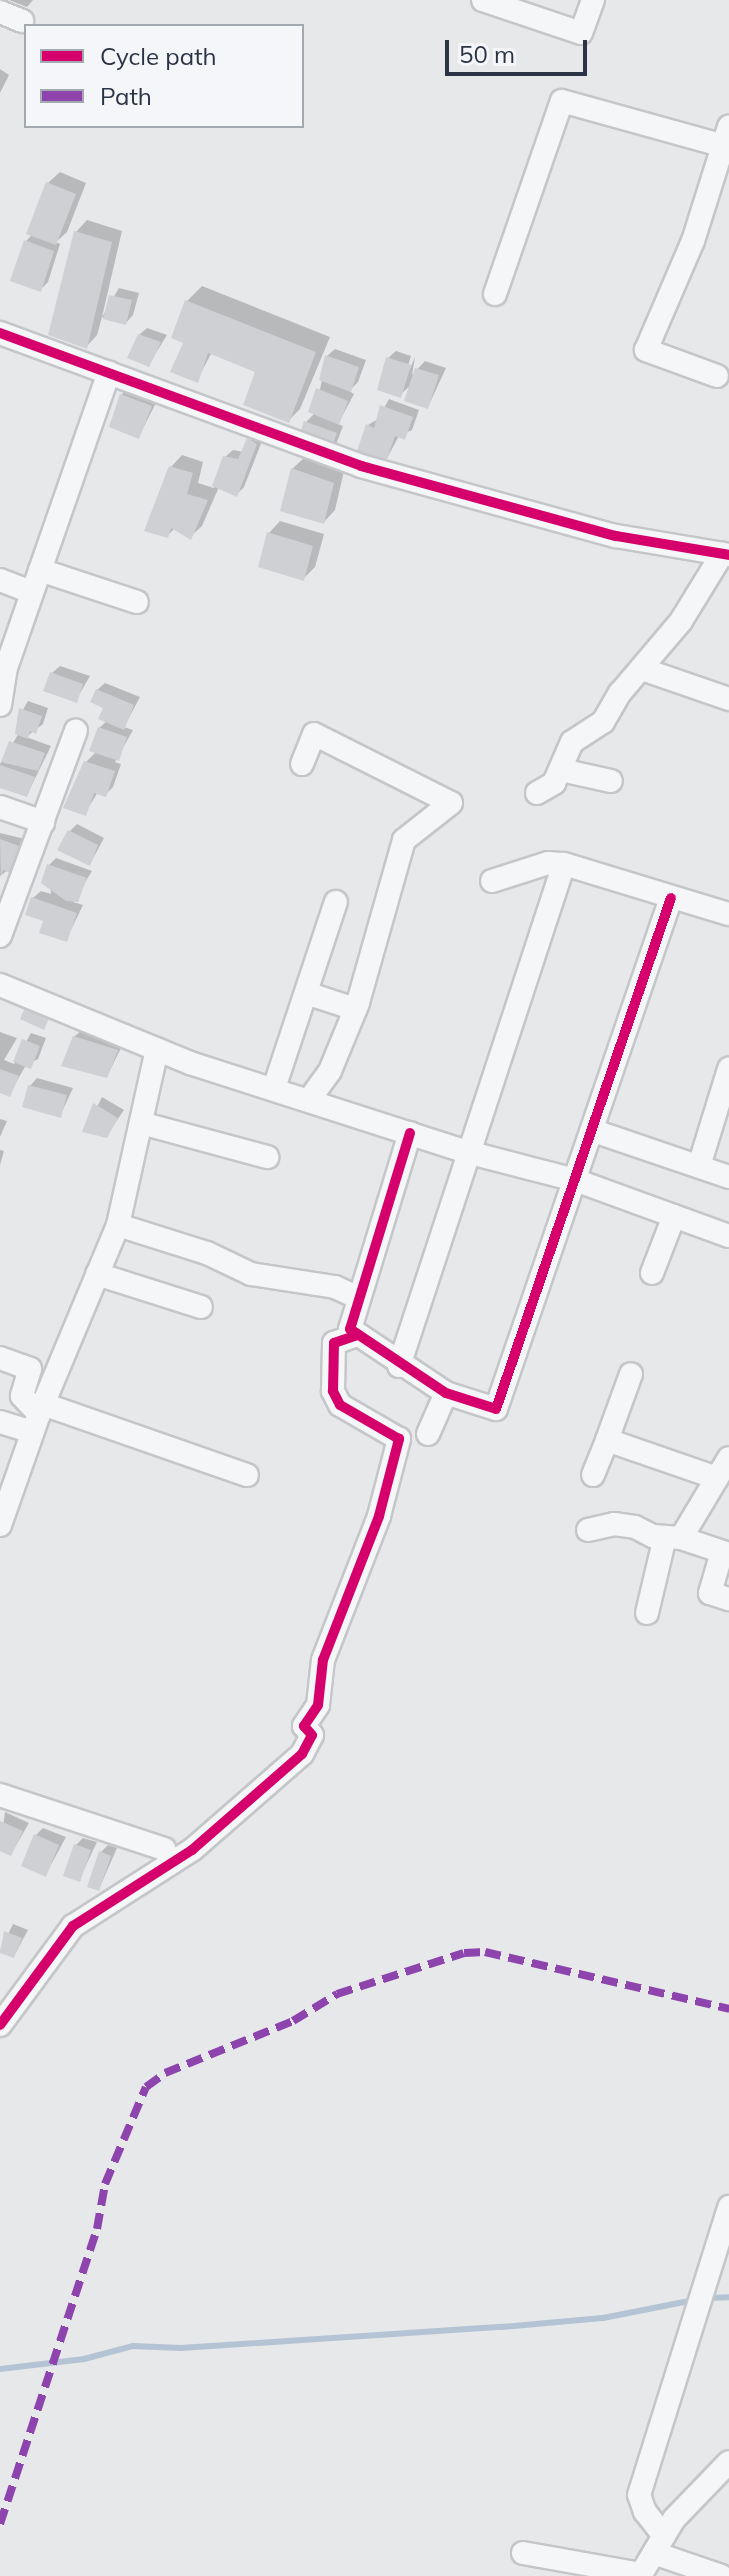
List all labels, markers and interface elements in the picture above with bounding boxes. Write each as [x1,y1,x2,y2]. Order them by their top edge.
legend [24,24,304,128]
scale bar [449,24,591,74]
text: 50 m [459,39,515,69]
text: Cycle path [100,41,217,71]
text: Path [100,81,152,111]

